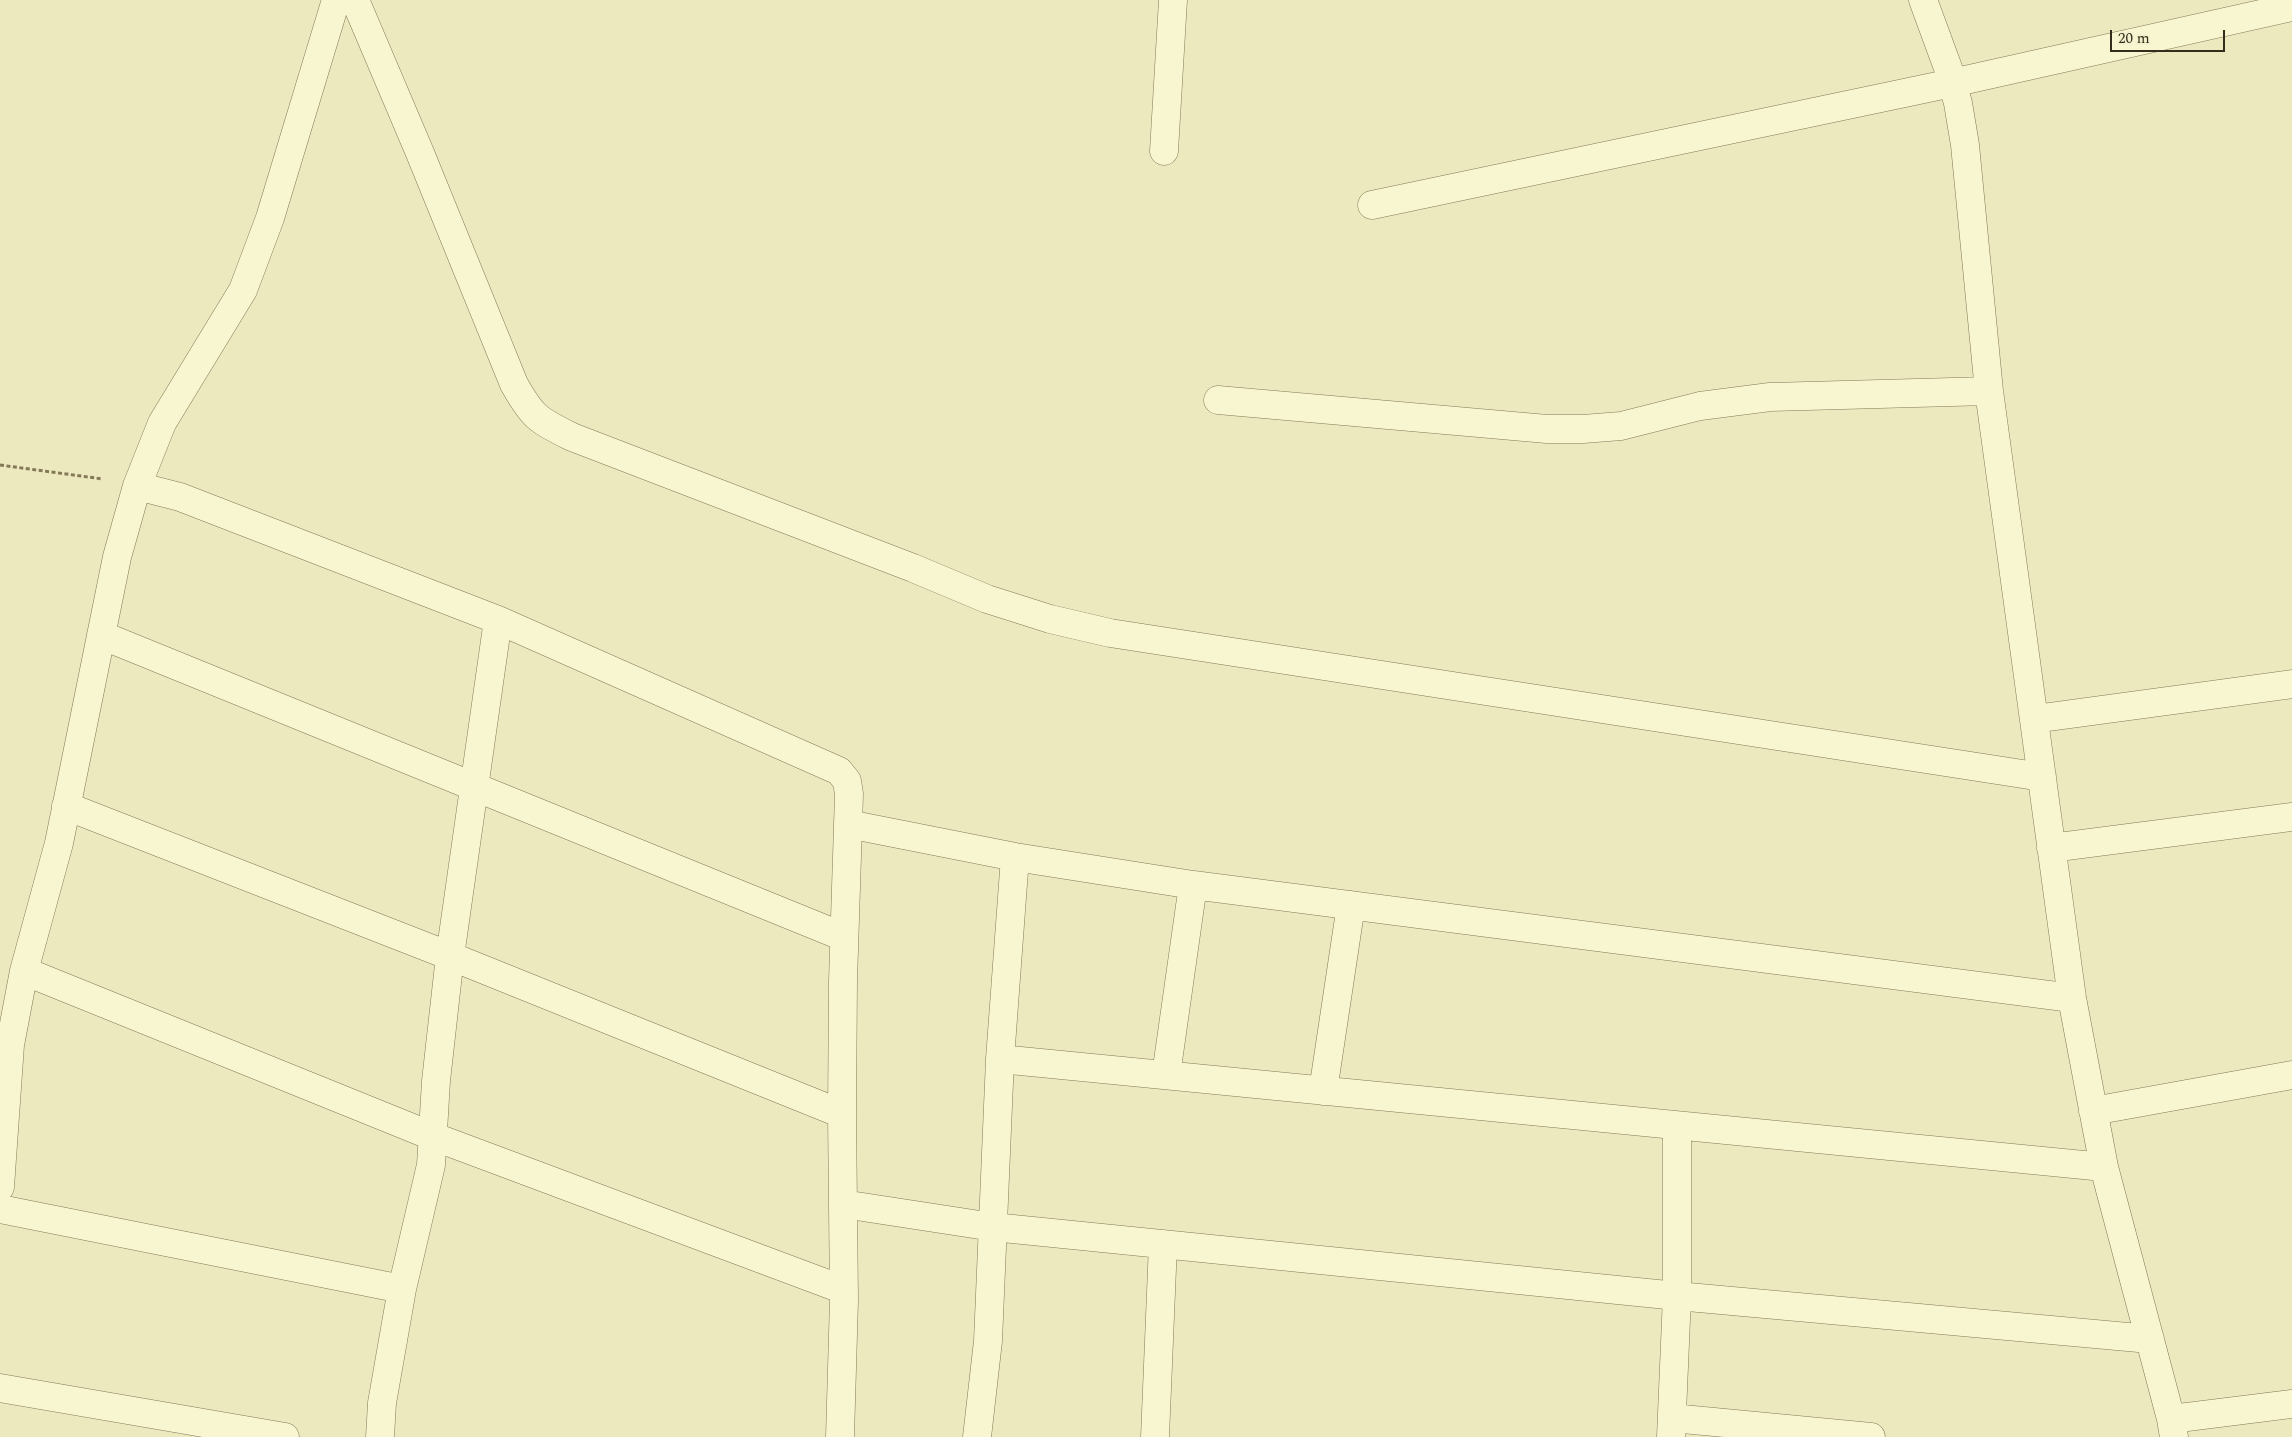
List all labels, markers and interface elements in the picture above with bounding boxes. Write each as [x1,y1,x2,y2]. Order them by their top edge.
scale bar [2112,20,2227,52]
text: 20 m [2118,27,2150,50]

